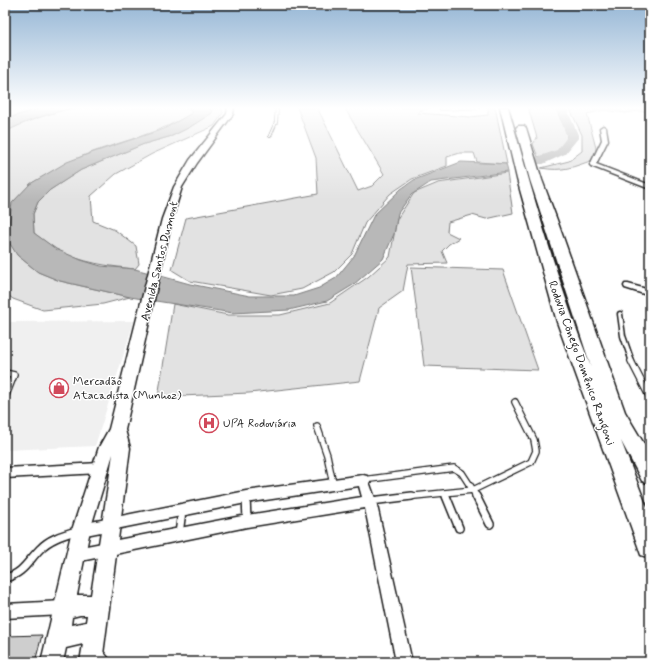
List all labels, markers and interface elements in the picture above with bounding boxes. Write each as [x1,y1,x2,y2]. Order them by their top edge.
street label: Avenida Santos Dumont [137,199,183,323]
street label: Rodovia Cônego Domênico Rangoni [543,279,618,448]
place label: Mercadão Atacadista (Munhoz) [73,374,182,404]
shop icon: Mercadão Atacadista (Munhoz) [48,377,70,399]
hospital icon: UPA Rodoviária [198,412,220,434]
place label: UPA Rodoviária [223,416,296,432]

